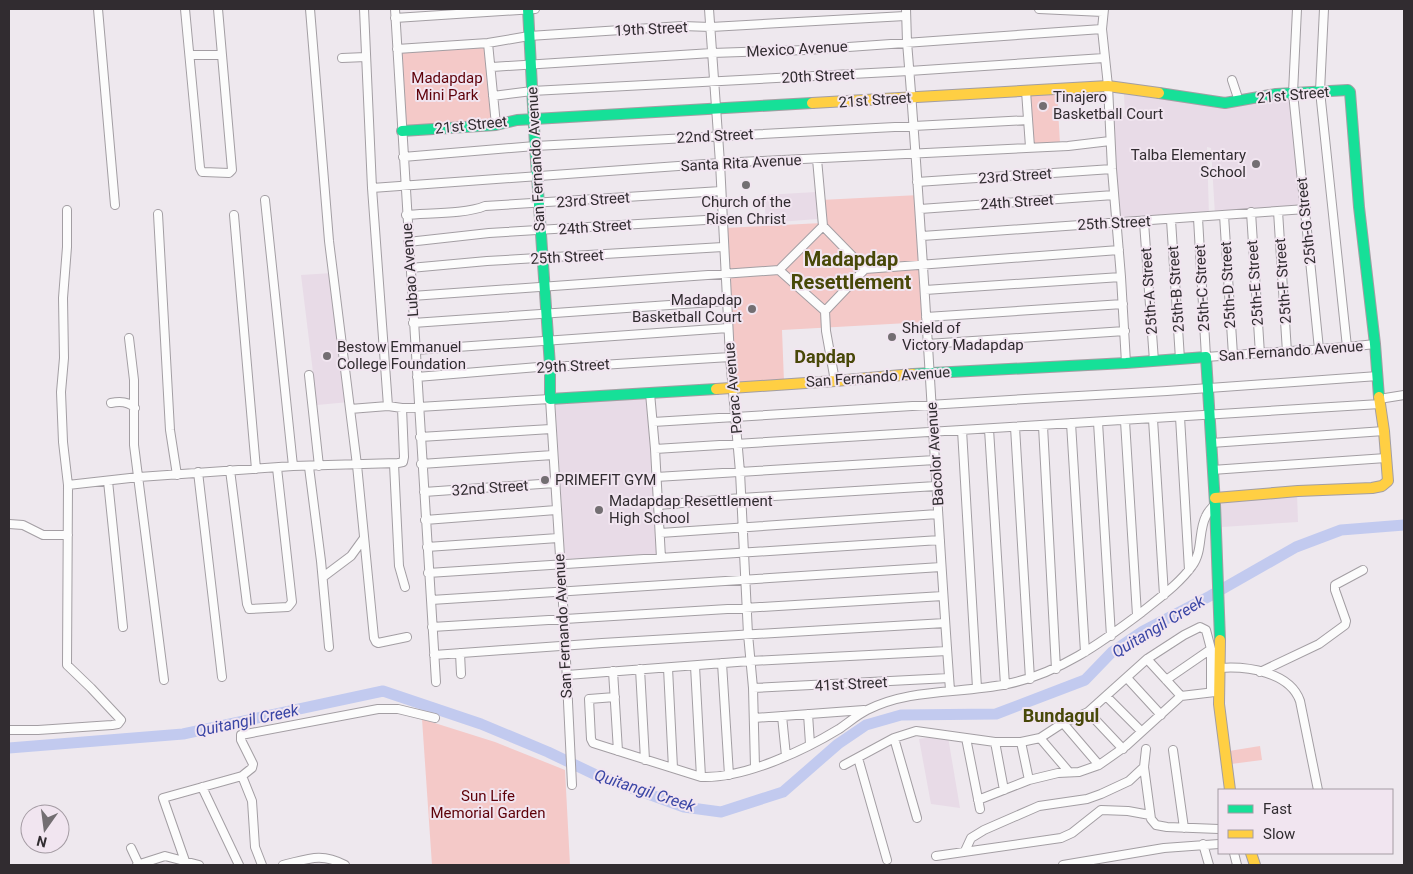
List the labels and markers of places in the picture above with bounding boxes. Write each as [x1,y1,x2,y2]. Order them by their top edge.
place label: Tinajero Basketball Court [1053,88,1163,123]
marker: Tinajero Basketball Court [1037,100,1049,112]
place label: Talba Elementary School [1131,146,1246,181]
marker: Talba Elementary School [1250,158,1262,170]
marker: Church of the Risen Christ [740,179,752,191]
place label: Church of the Risen Christ [701,193,791,228]
place label: Madapdap Basketball Court [632,291,742,326]
marker: Madapdap Basketball Court [746,303,758,315]
place label: Shield of Victory Madapdap [902,319,1024,354]
marker: Shield of Victory Madapdap [886,331,898,343]
place label: Bestow Emmanuel College Foundation [337,338,466,373]
marker: Bestow Emmanuel College Foundation [321,350,333,362]
place label: PRIMEFIT GYM [555,471,656,489]
marker: PRIMEFIT GYM [539,474,551,486]
place label: Madapdap Resettlement High School [609,492,773,527]
marker: Madapdap Resettlement High School [593,504,605,516]

